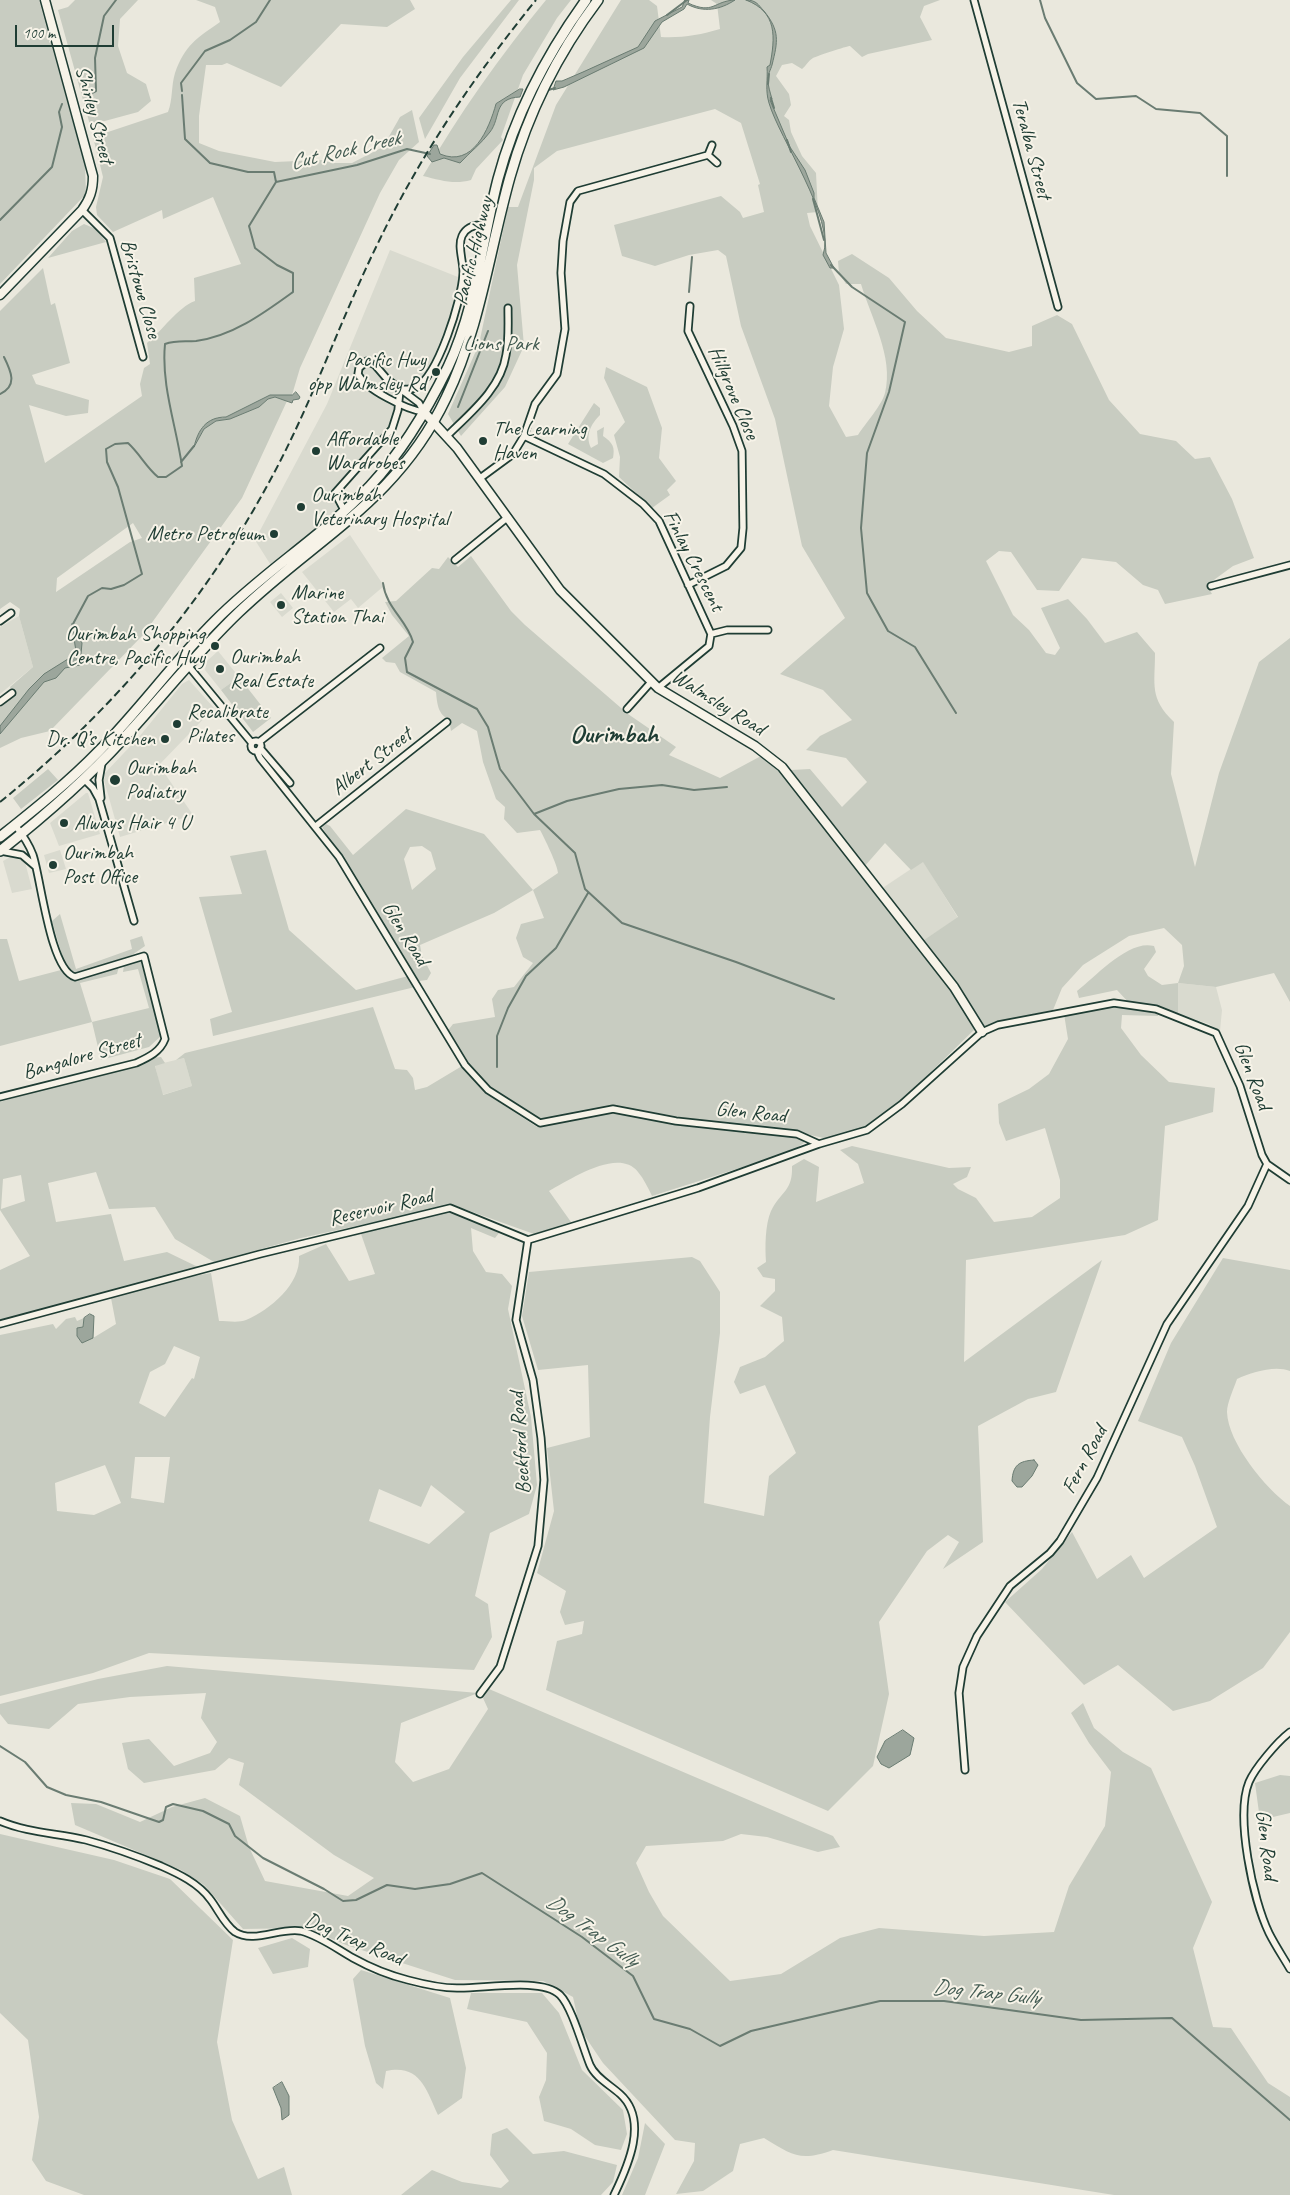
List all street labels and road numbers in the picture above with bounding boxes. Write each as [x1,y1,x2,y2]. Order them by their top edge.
street label: Shirley Street [69,63,119,167]
street label: Teralba Street [1006,96,1056,202]
street label: Pacific Highway [448,194,500,308]
street label: Bristowe Close [114,237,166,341]
street label: Hillgrove Close [702,342,764,444]
street label: Finlay Crescent [657,506,729,616]
street label: Walmsley Road [667,664,769,742]
street label: Albert Street [327,723,417,801]
street label: Glen Road [376,897,434,971]
street label: Bangalore Street [20,1028,144,1086]
street label: Glen Road [1228,1039,1276,1113]
street label: Glen Road [715,1097,787,1129]
street label: Reservoir Road [327,1184,435,1232]
street label: Beckford Road [505,1391,537,1495]
street label: Fern Road [1057,1422,1113,1498]
street label: Glen Road [1249,1808,1283,1882]
street label: Dog Trap Road [301,1908,407,1972]

